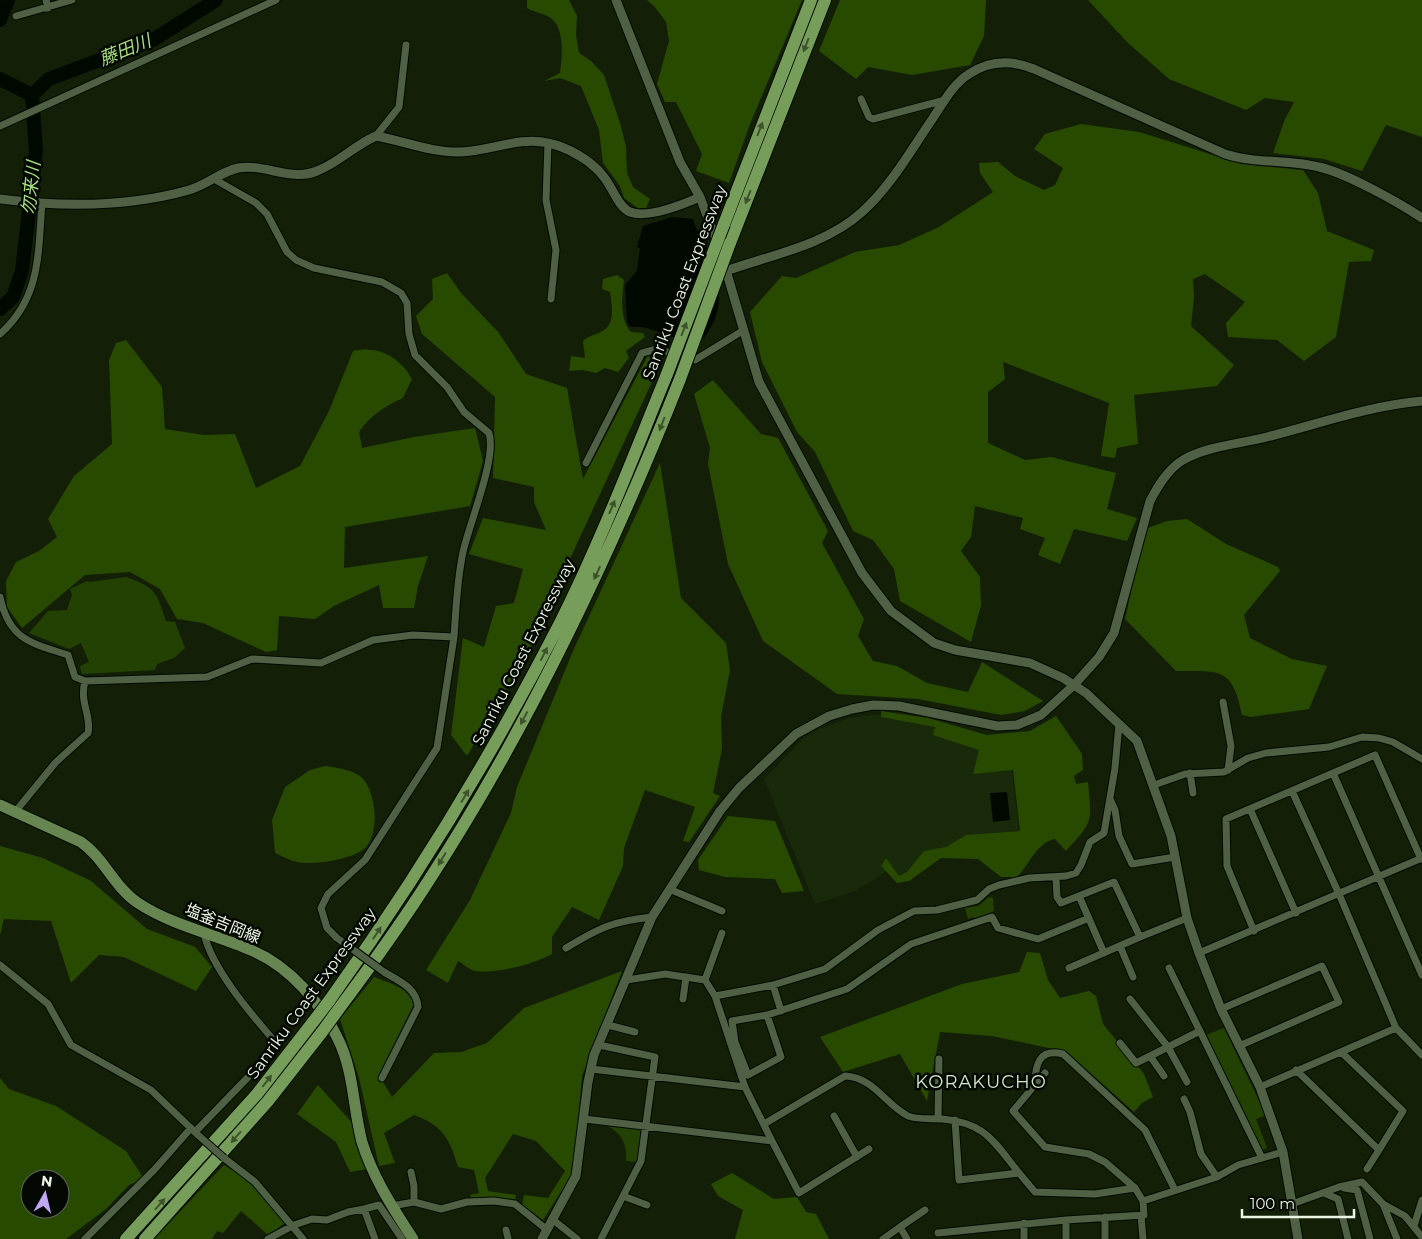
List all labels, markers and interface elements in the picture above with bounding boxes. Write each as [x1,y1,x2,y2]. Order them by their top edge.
water label: 藤田川 [96,29,156,70]
one-way arrow [802,38,810,52]
one-way arrow [756,121,764,136]
water label: 勿来川 [17,158,45,216]
street label: Sanriku Coast Expressway [639,182,730,382]
one-way arrow [744,190,752,205]
one-way arrow [680,321,688,336]
one-way arrow [658,417,666,432]
one-way arrow [608,499,616,514]
street label: Sanriku Coast Expressway [468,556,579,749]
one-way arrow [593,566,601,580]
one-way arrow [539,647,548,661]
one-way arrow [520,711,528,725]
one-way arrow [461,790,470,803]
one-way arrow [438,852,447,865]
street label: 塩釜吉岡線 [182,900,263,947]
street label: Sanriku Coast Expressway [243,904,380,1082]
one-way arrow [372,926,382,940]
district label: KORAKUCHO [915,1071,1047,1093]
one-way arrow [261,1075,272,1088]
one-way arrow [230,1131,242,1143]
north arrow [20,1169,70,1219]
text: N [40,1171,54,1191]
scale bar [1242,1186,1354,1218]
text: 100 m [1250,1194,1295,1213]
one-way arrow [154,1198,166,1210]

